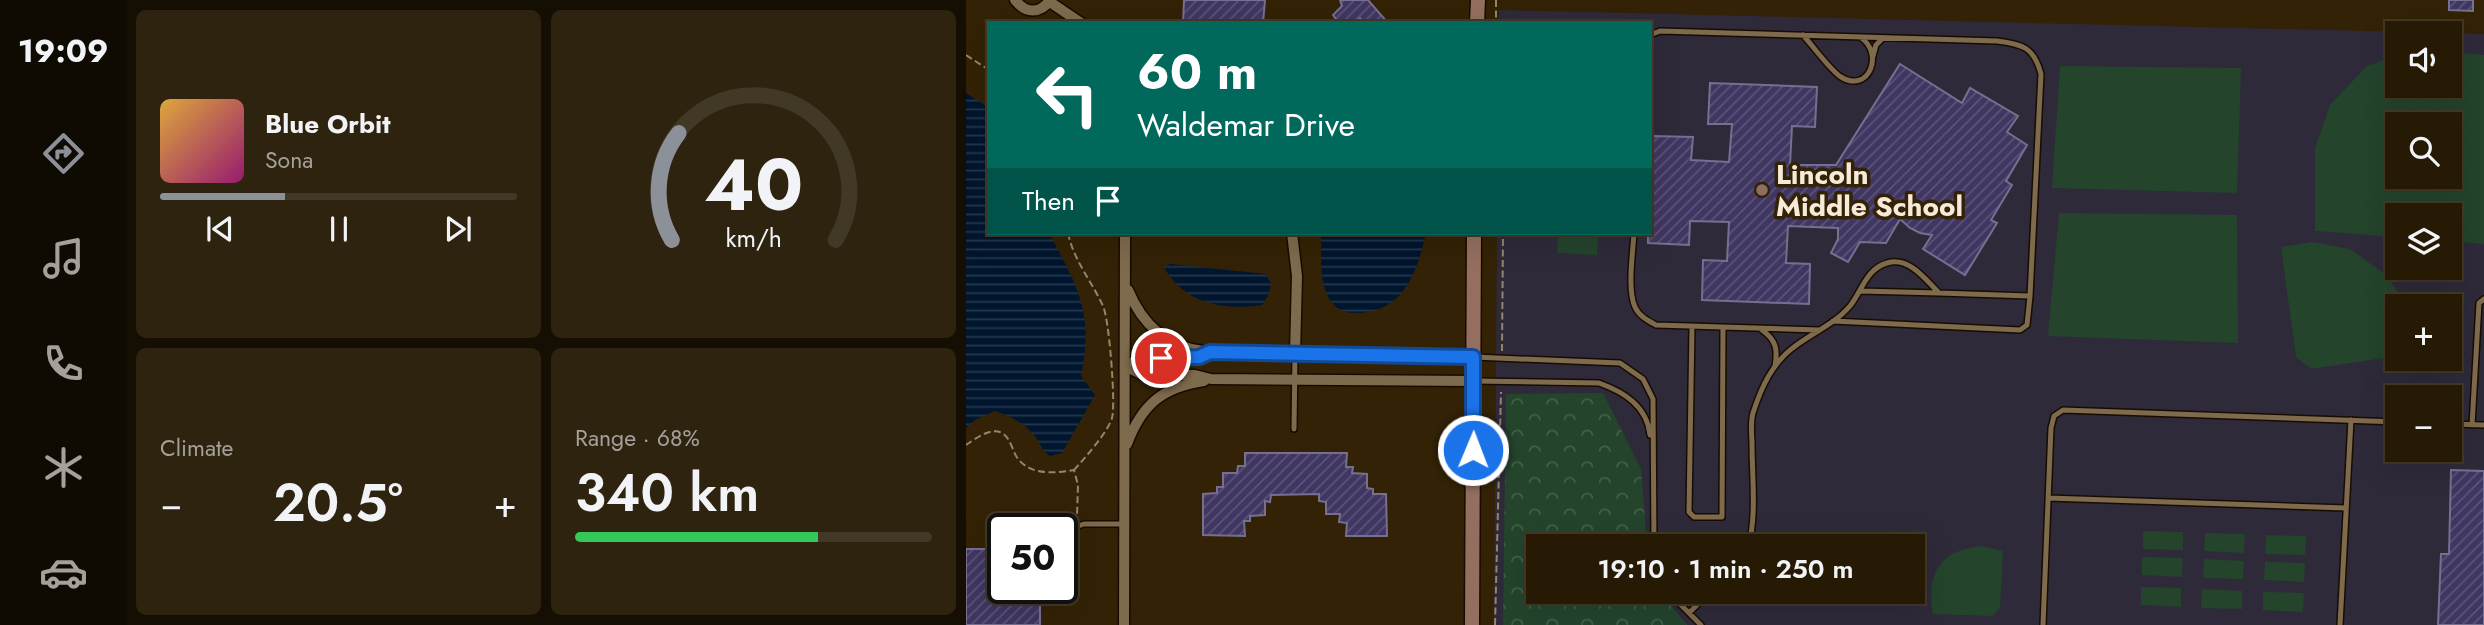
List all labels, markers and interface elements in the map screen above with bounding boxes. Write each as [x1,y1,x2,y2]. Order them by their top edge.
map controls [2385,21,2462,462]
button: sound [2385,21,2462,98]
text: 19:09 [18,28,108,74]
text: 60 m [1137,37,1257,107]
icon: left [1022,49,1113,140]
text: Waldemar Drive [1137,102,1355,148]
text: Blue Orbit [265,105,390,143]
button: search [2385,112,2462,189]
icon: directions [39,129,88,178]
text: 40 [704,132,803,237]
text: Sona [265,143,313,177]
place label: Lincoln Middle School [1776,154,1963,227]
text: Then [1022,182,1075,220]
icon: arrive [1089,182,1127,220]
marker: Lincoln Middle School [1754,182,1770,198]
button: layers [2385,203,2462,280]
icon: previous [201,210,239,248]
icon: pause [320,210,358,248]
icon: next [439,210,477,248]
text: km/h [725,220,782,256]
icon: music [39,234,88,283]
button: + [2385,294,2462,371]
pin [1131,328,1191,388]
icon: phone [39,339,88,388]
icon: arrive [1142,339,1180,377]
button: − [2385,385,2462,462]
position arrow [1436,413,1510,487]
text: Range · 68% [575,421,700,455]
text: Climate [160,431,233,465]
icon: climate [39,443,88,492]
text: 340 km [575,455,759,531]
text: 20.5° [273,465,403,541]
text: − [160,476,182,531]
text: + [494,476,517,531]
speed limit sign: 50 [987,513,1078,604]
icon: car [39,548,88,597]
text: 19:10 · 1 min · 250 m [1598,550,1853,588]

